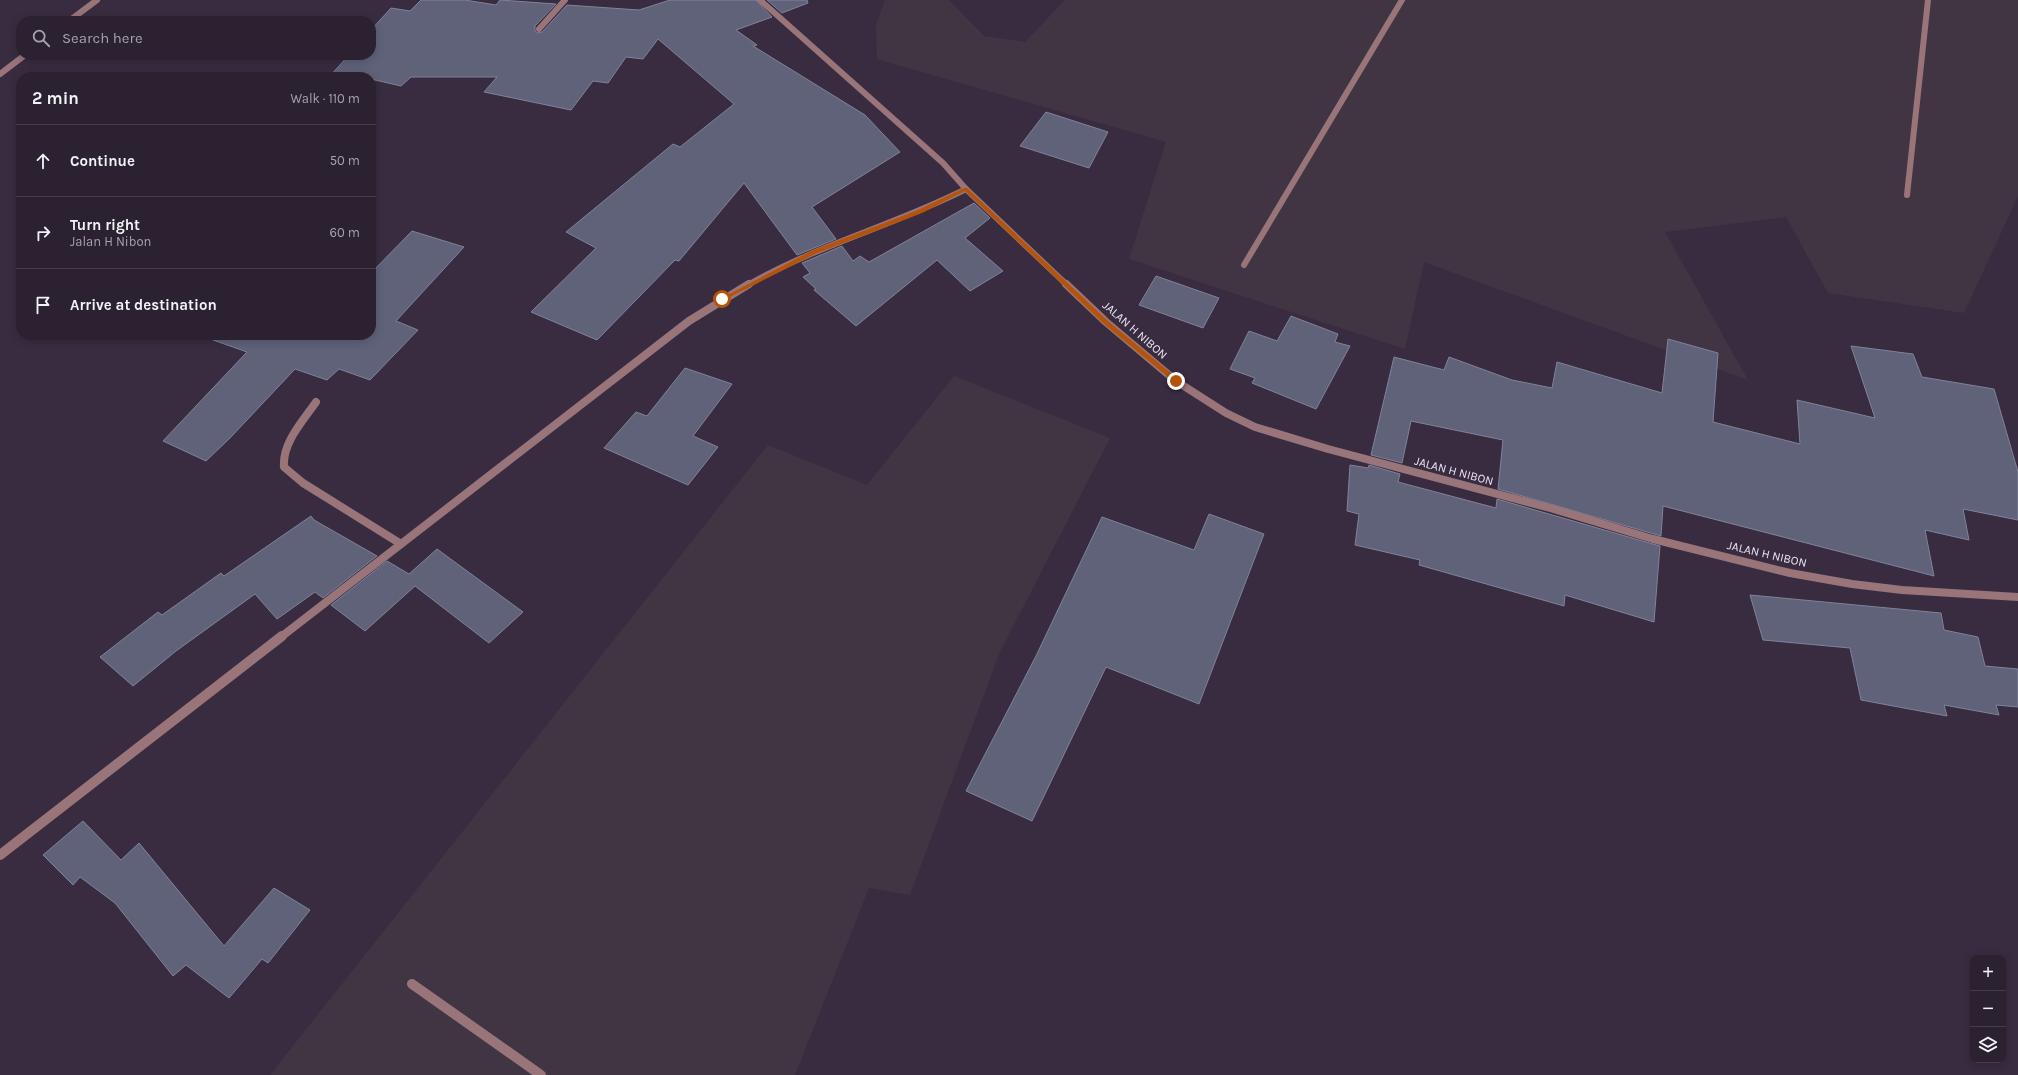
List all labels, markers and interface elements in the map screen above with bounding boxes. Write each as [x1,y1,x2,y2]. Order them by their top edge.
search box [16,16,376,60]
icon: search [30,27,52,49]
text: Search here [62,29,143,47]
text: 2 min [32,88,79,108]
text: Walk · 110 m [291,91,360,106]
icon: ahead [32,150,54,172]
text: Continue [70,152,135,170]
text: 50 m [330,153,360,168]
text: Turn right [70,216,140,234]
icon: right [32,222,54,244]
text: 60 m [330,225,360,240]
text: Jalan H Nibon [70,234,151,249]
route start [713,290,731,308]
icon: arrive [32,294,54,316]
text: Arrive at destination [70,296,217,314]
street label: JALAN H NIBON [1100,298,1170,362]
route end [1167,372,1185,390]
street label: JALAN H NIBON [1413,454,1495,488]
street label: JALAN H NIBON [1726,538,1808,570]
map controls [1970,955,2006,1063]
button: + [1970,955,2006,991]
button: − [1970,991,2006,1027]
button: layers [1970,1027,2006,1063]

